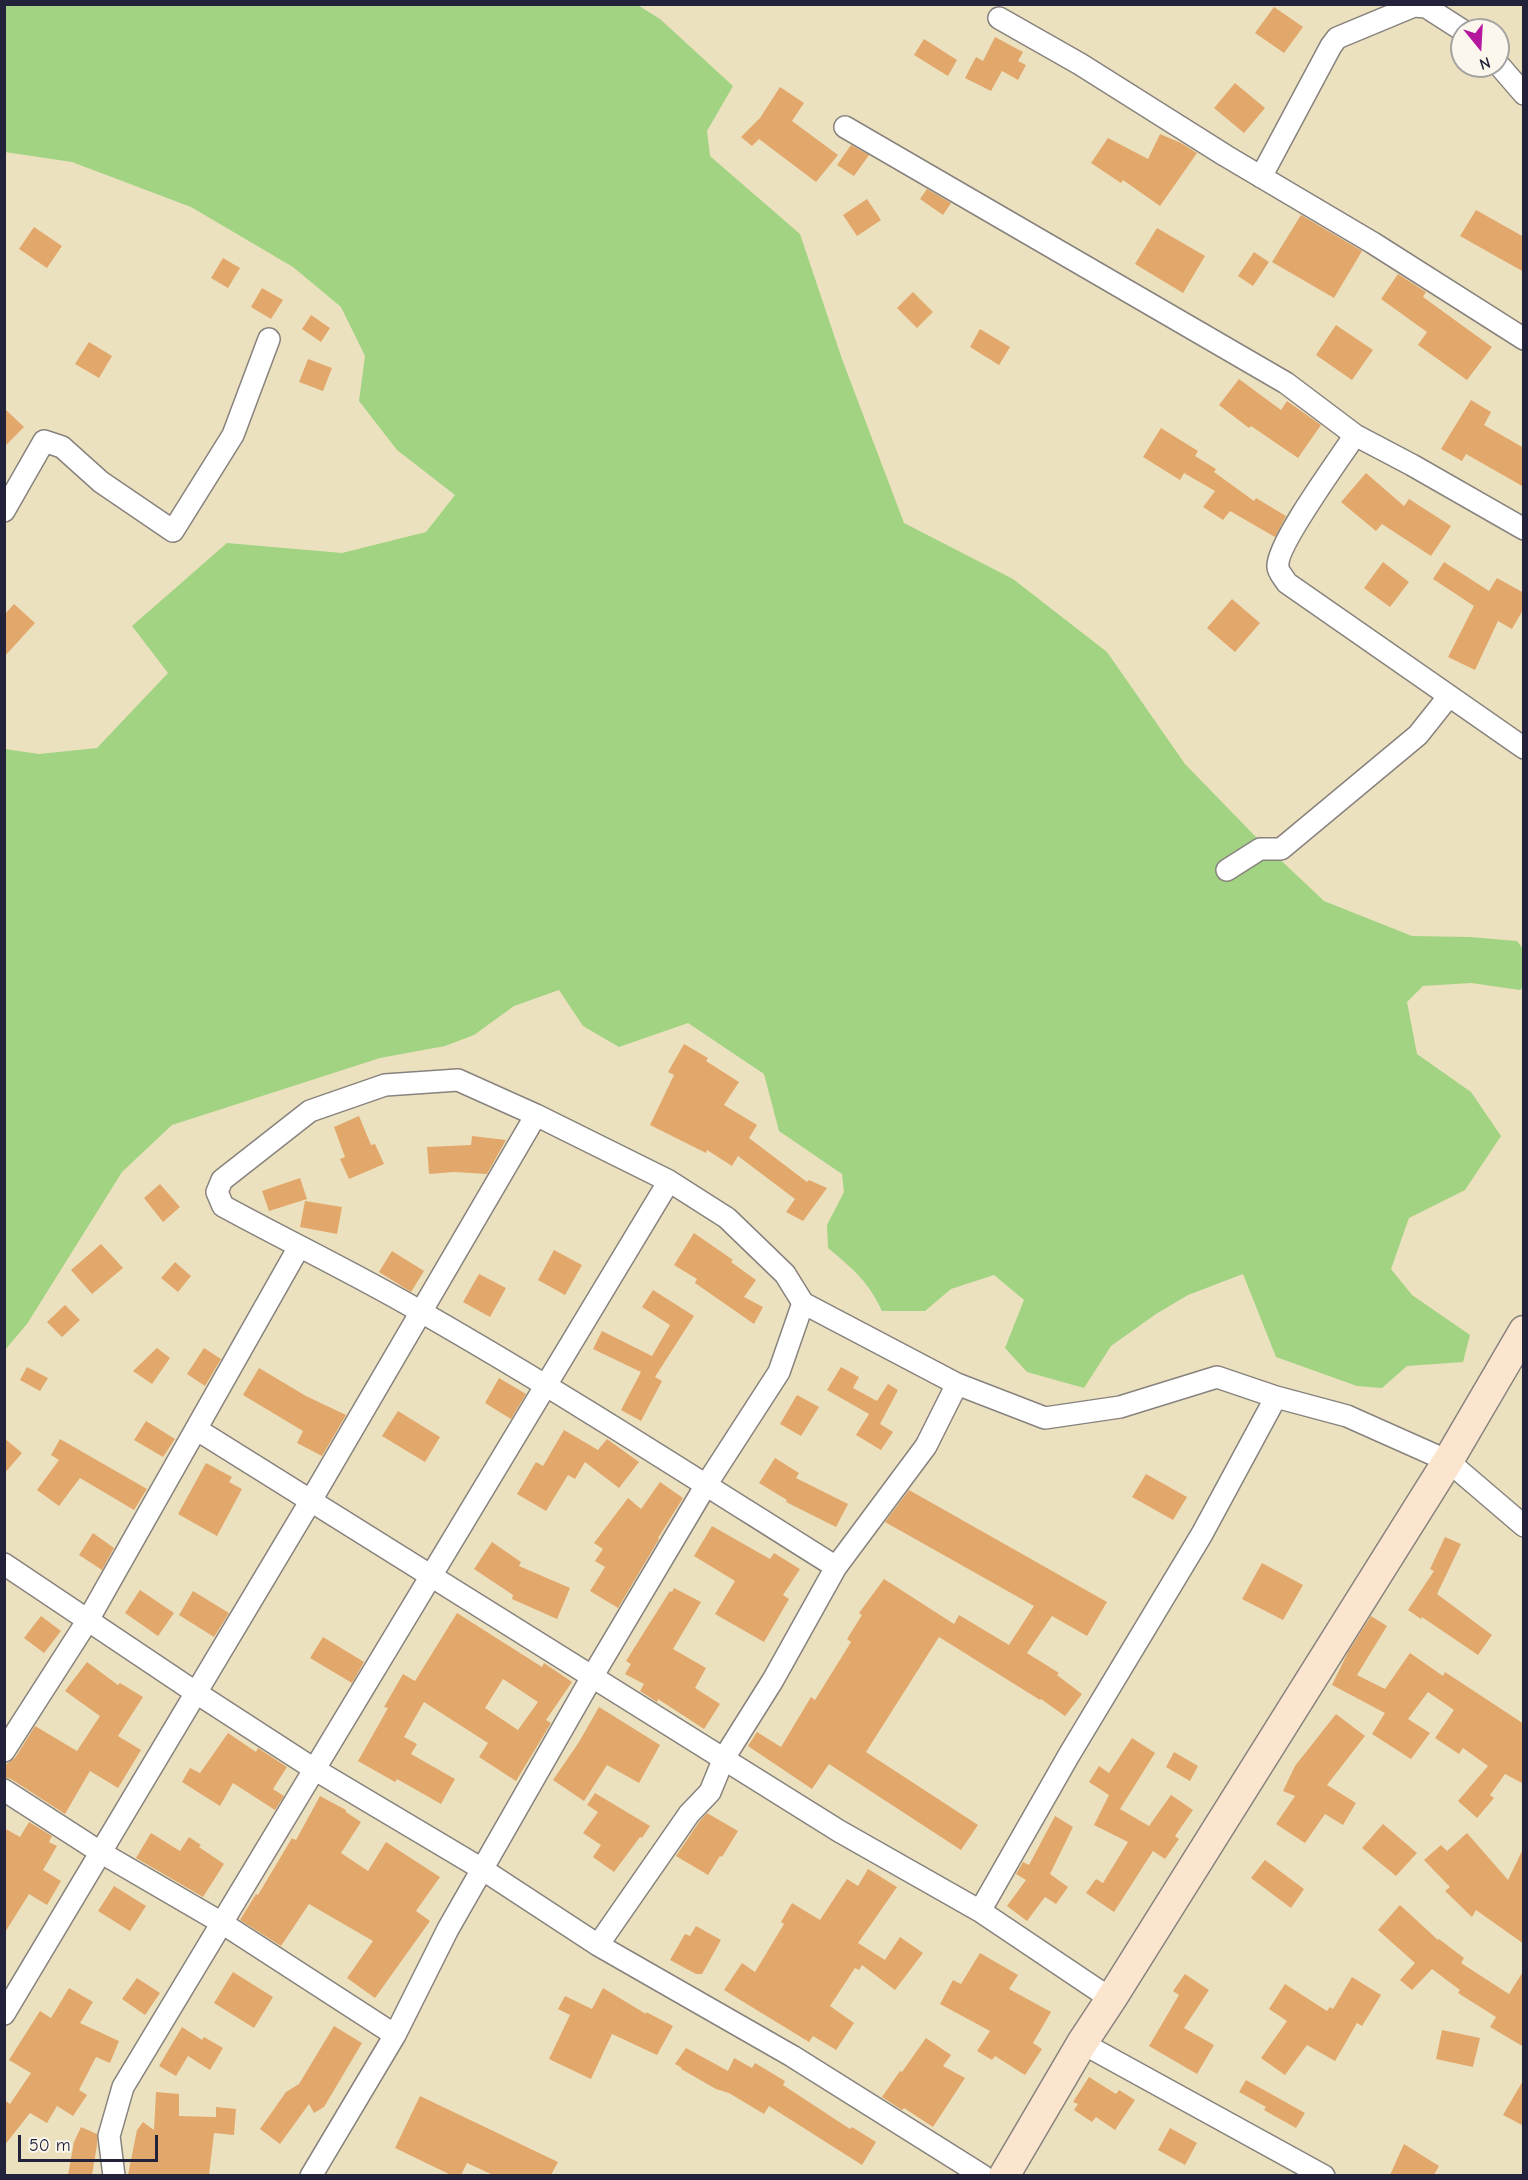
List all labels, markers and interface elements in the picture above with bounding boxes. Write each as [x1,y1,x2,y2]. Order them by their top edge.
north arrow [1450,18,1510,78]
text: N [1477,53,1493,73]
scale bar [21,2123,160,2161]
text: 50 m [29,2135,71,2156]

